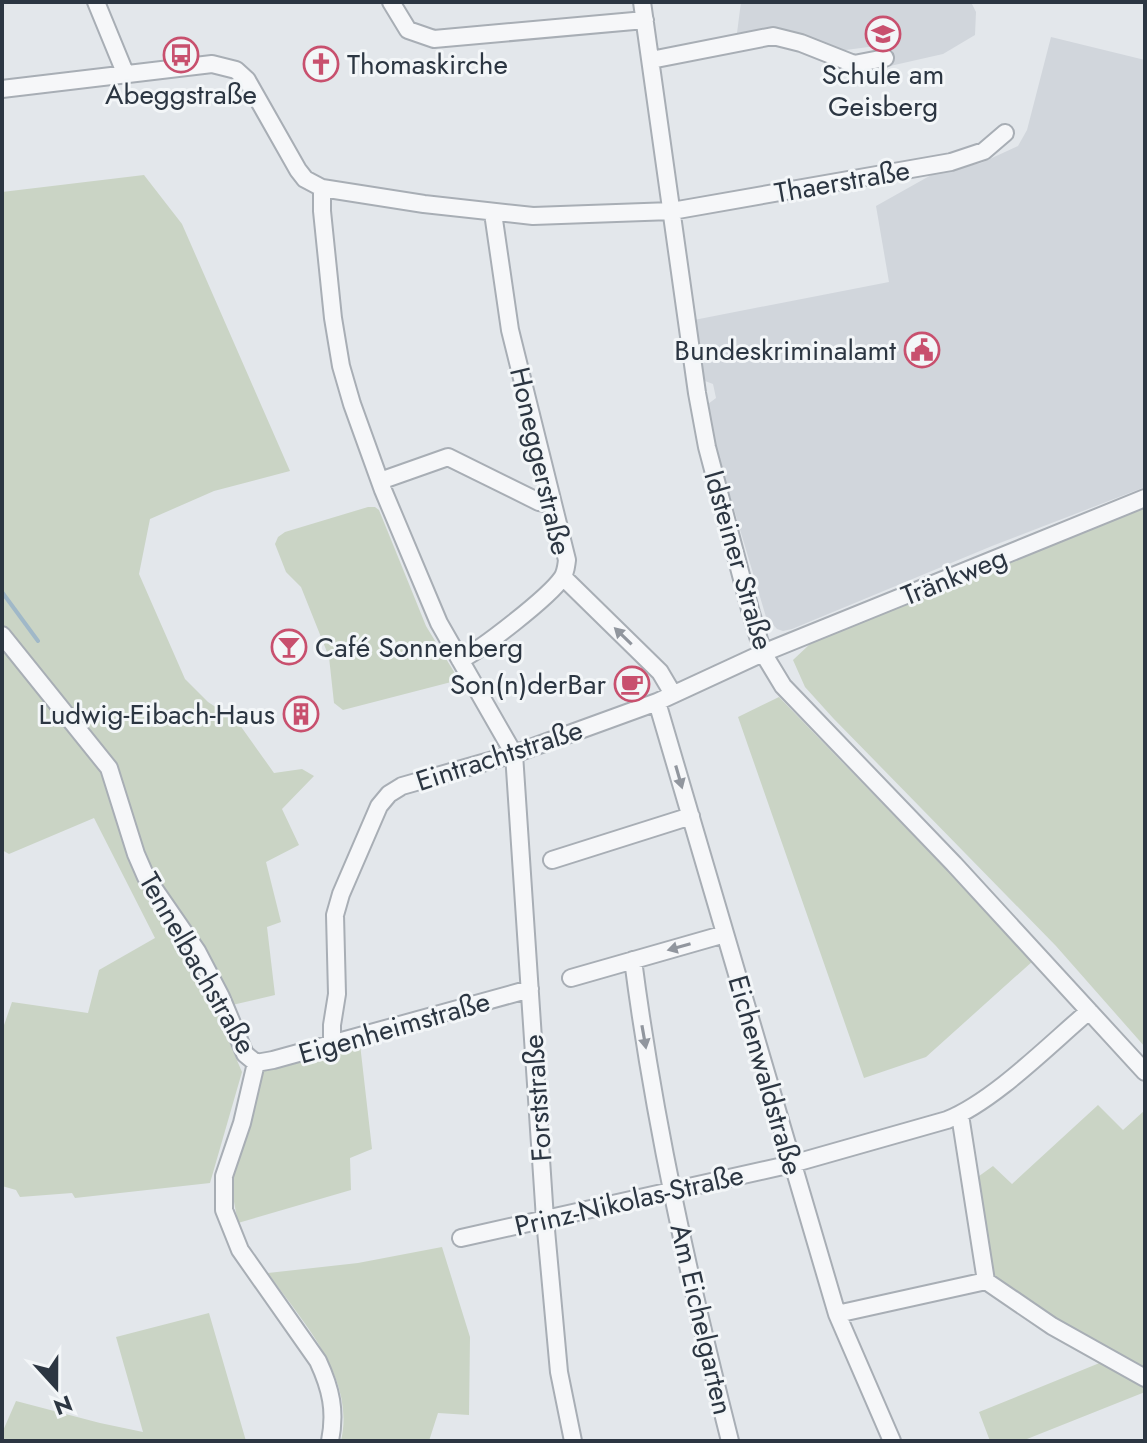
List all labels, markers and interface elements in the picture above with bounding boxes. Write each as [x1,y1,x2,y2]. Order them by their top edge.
school or university icon: Schule am Geisberg [864,15,902,53]
bus stop icon: Abeggstraße [162,36,200,74]
place label: Thomaskirche [347,44,508,85]
church icon: Thomaskirche [302,45,340,83]
place label: Schule am Geisberg [822,54,944,127]
place label: Abeggstraße [105,74,257,115]
street label: Thaerstraße [771,149,913,214]
place label: Bundeskriminalamt [674,330,896,371]
public building icon: Bundeskriminalamt [903,331,941,369]
street label: Honeggerstraße [499,363,582,559]
street label: Idsteiner Straße [693,466,784,655]
street label: Tränkweg [895,537,1013,616]
place label: Café Sonnenberg [315,627,523,668]
one-way arrow [614,627,633,645]
bar icon: Café Sonnenberg [270,628,308,666]
place label: Son(n)derBar [450,664,606,705]
cafe icon: Son(n)derBar [613,665,651,703]
place label: Ludwig-Eibach-Haus [39,694,275,735]
building icon: Ludwig-Eibach-Haus [282,695,320,733]
street label: Eintrachtstraße [410,709,588,802]
one-way arrow [673,765,686,789]
street label: Tennelbachstraße [129,865,266,1062]
one-way arrow [666,941,690,954]
street label: Eichenwaldstraße [717,970,814,1180]
street label: Eigenheimstraße [294,981,495,1074]
one-way arrow [639,1025,651,1050]
street label: Forststraße [513,1033,562,1163]
street label: Prinz-Nikolas-Straße [511,1154,748,1247]
street label: Am Eichelgarten [660,1219,743,1419]
north arrow [16,1347,96,1427]
text: N [49,1388,77,1424]

